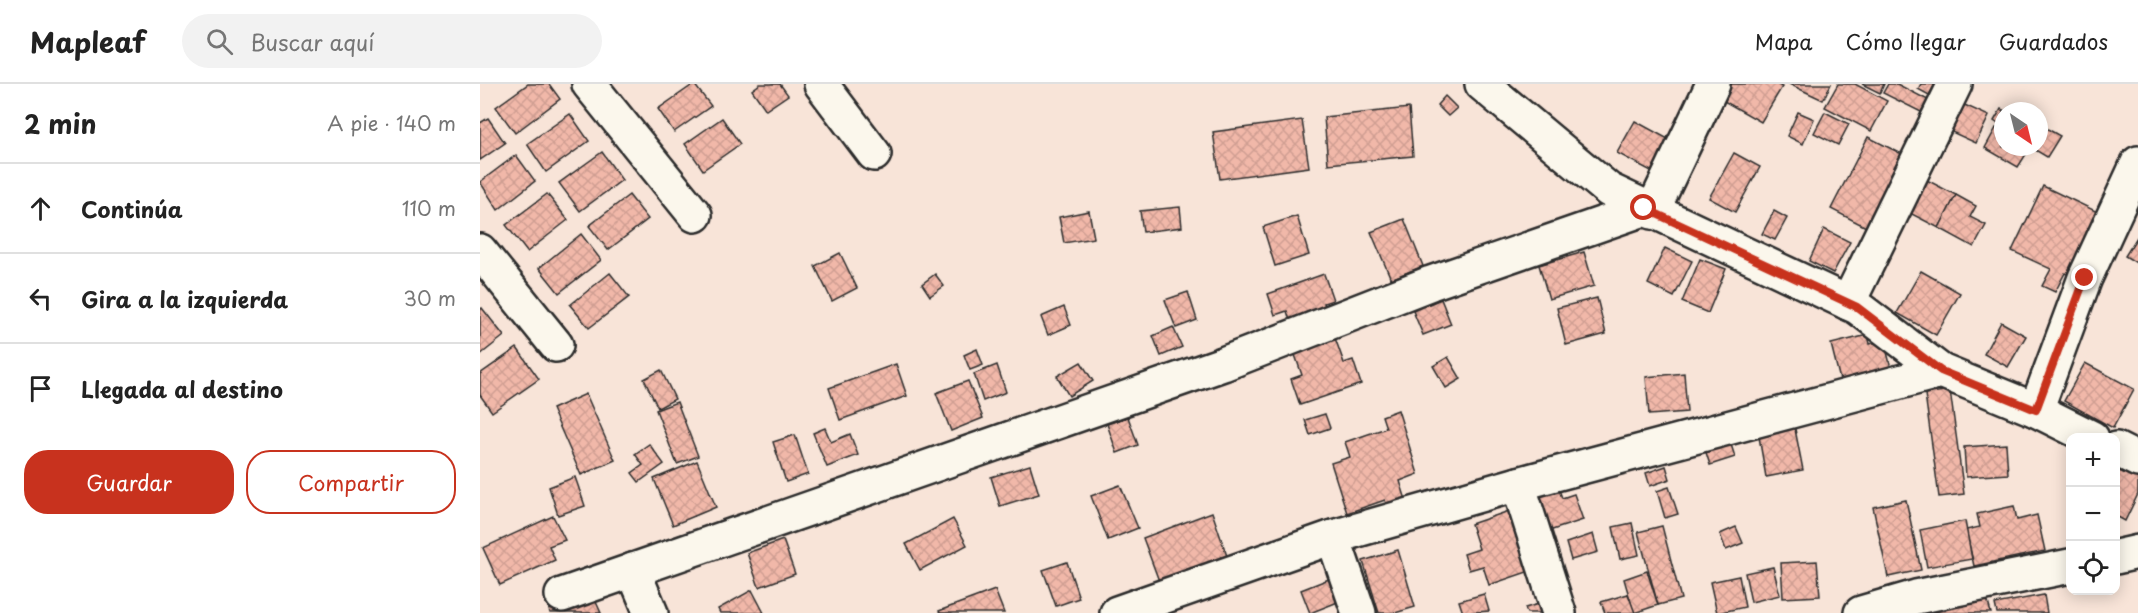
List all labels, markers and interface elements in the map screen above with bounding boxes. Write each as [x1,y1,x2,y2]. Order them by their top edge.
search box [182,14,602,68]
text: Mapleaf [30,20,146,63]
icon: search [203,25,236,58]
text: Buscar aquí [251,25,374,58]
text: Mapa [1755,25,1813,57]
text: Cómo llegar [1846,25,1966,57]
text: Guardados [1999,25,2108,57]
north arrow [1994,102,2048,156]
text: 2 min [24,104,97,143]
text: A pie · 140 m [327,108,456,138]
icon: ahead [24,192,57,225]
text: Continúa [81,192,183,225]
text: 110 m [402,193,456,223]
route start [1630,194,1656,220]
route end [2071,264,2097,290]
icon: left [24,282,57,315]
text: Gira a la izquierda [81,282,288,315]
text: 30 m [403,283,456,313]
icon: arrive [24,372,57,405]
text: Llegada al destino [81,372,283,405]
map controls [2066,433,2120,595]
button: + [2066,433,2120,487]
button: Guardar [24,450,234,514]
button: Compartir [246,450,456,514]
button: − [2066,487,2120,541]
button: locate [2066,541,2120,595]

